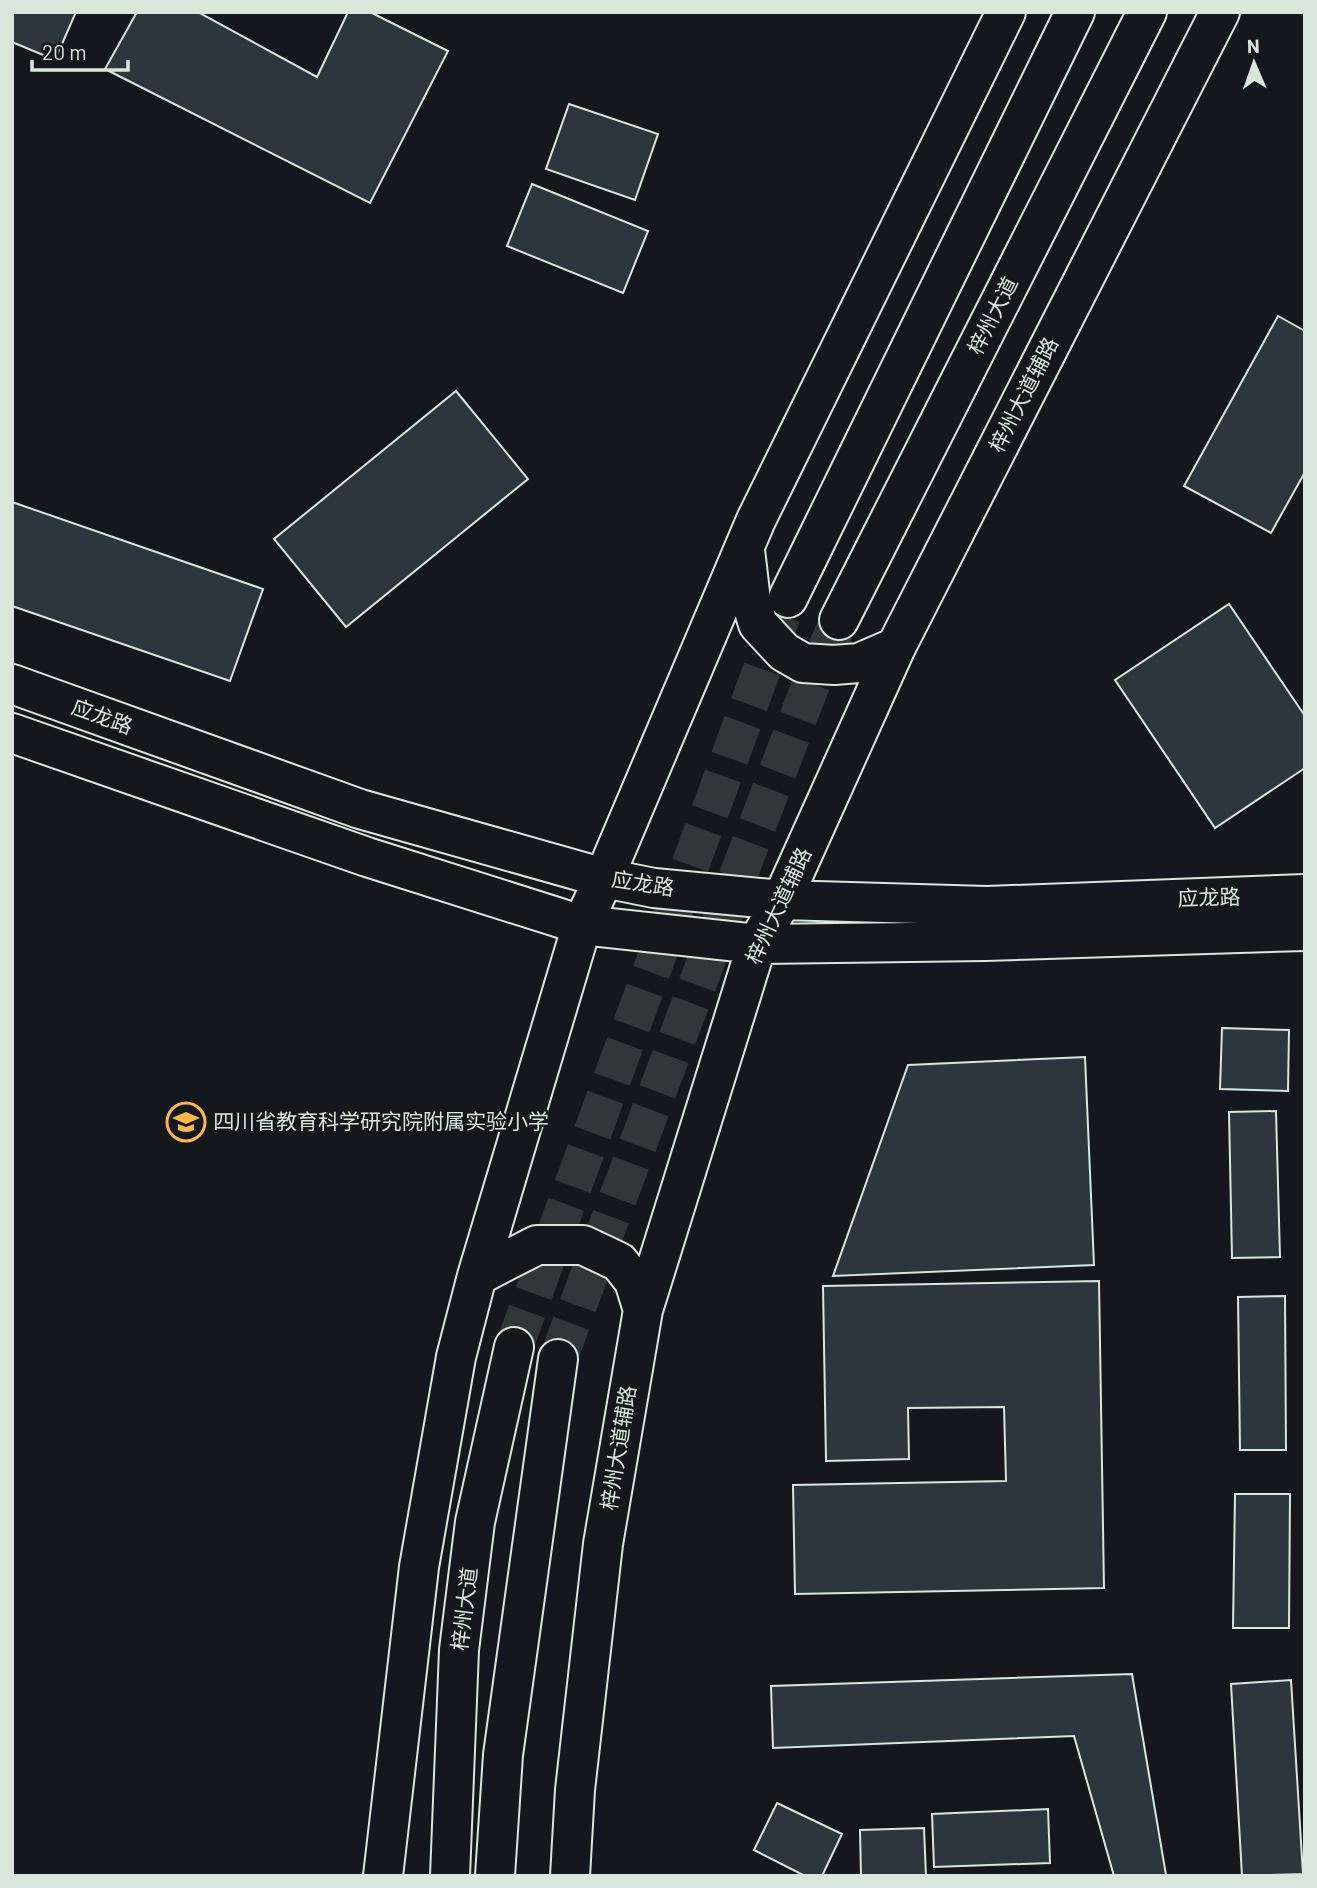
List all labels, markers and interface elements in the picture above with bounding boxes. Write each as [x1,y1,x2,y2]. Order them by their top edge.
scale bar [32,28,128,72]
north arrow [1219,28,1289,98]
text: N [1247,34,1260,57]
text: 20 m [42,39,87,64]
street label: 梓州大道 [961,272,1022,358]
street label: 梓州大道辅路 [983,333,1062,456]
street label: 应龙路 [69,693,136,738]
street label: 梓州大道辅路 [740,843,816,968]
street label: 应龙路 [610,865,676,900]
street label: 应龙路 [1177,883,1241,910]
school or university icon: 四川省教育科学研究院附属实验小学 [165,1101,207,1143]
place label: 四川省教育科学研究院附属实验小学 [213,1108,549,1133]
street label: 梓州大道辅路 [595,1384,640,1512]
street label: 梓州大道 [446,1566,481,1652]

